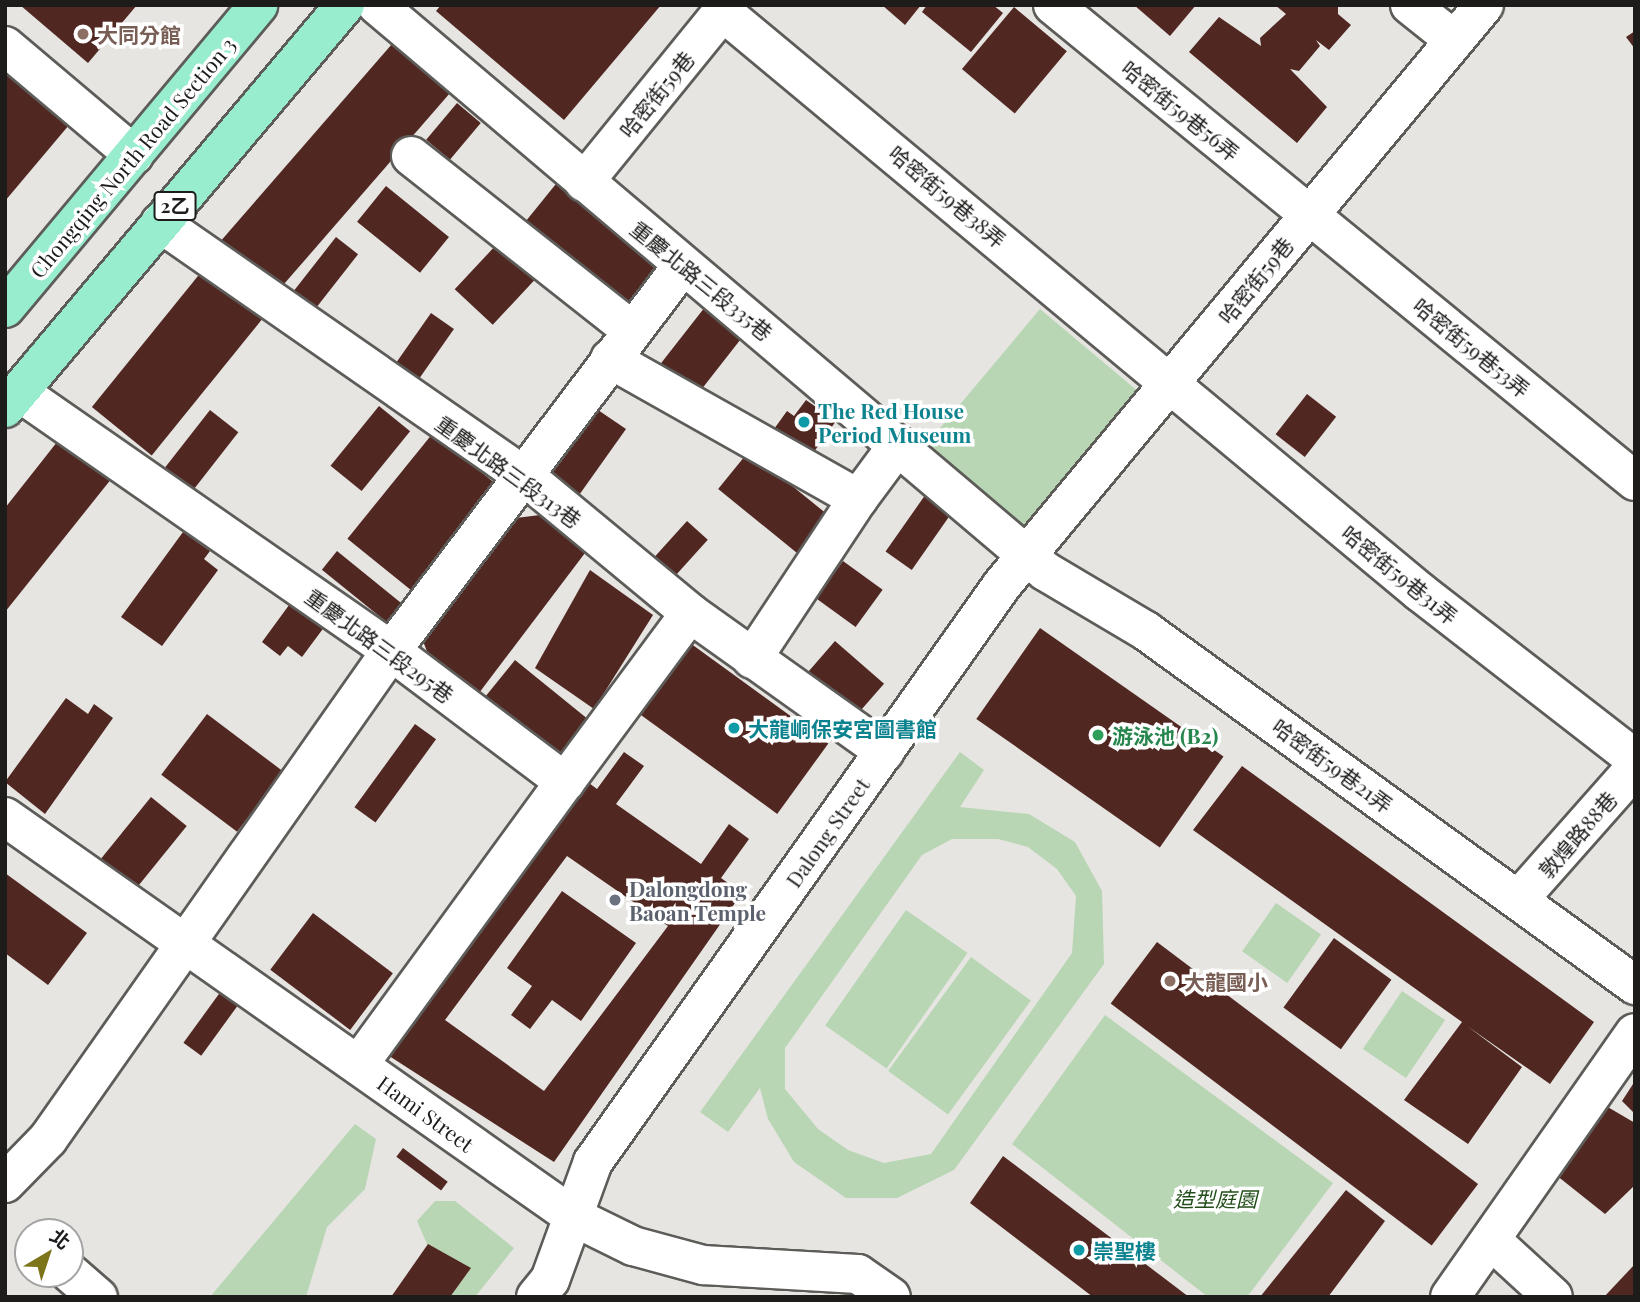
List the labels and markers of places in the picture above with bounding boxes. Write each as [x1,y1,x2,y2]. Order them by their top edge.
place label: 大同分館 [97,21,181,47]
marker: 大同分館 [75,26,91,42]
place label: The Red House Period Museum [818,397,971,447]
marker: The Red House Period Museum [796,414,812,430]
place label: 大龍峒保安宮圖書館 [748,715,937,741]
marker: 大龍峒保安宮圖書館 [726,720,742,736]
place label: 游泳池 (B2) [1112,722,1218,748]
marker: 游泳池 (B2) [1090,727,1106,743]
place label: Dalongdong Baoan Temple [629,875,767,925]
marker: Dalongdong Baoan Temple [607,892,623,908]
place label: 大龍國小 [1184,968,1268,994]
marker: 大龍國小 [1162,973,1178,989]
place label: 崇聖樓 [1093,1237,1156,1263]
marker: 崇聖樓 [1071,1242,1087,1258]

